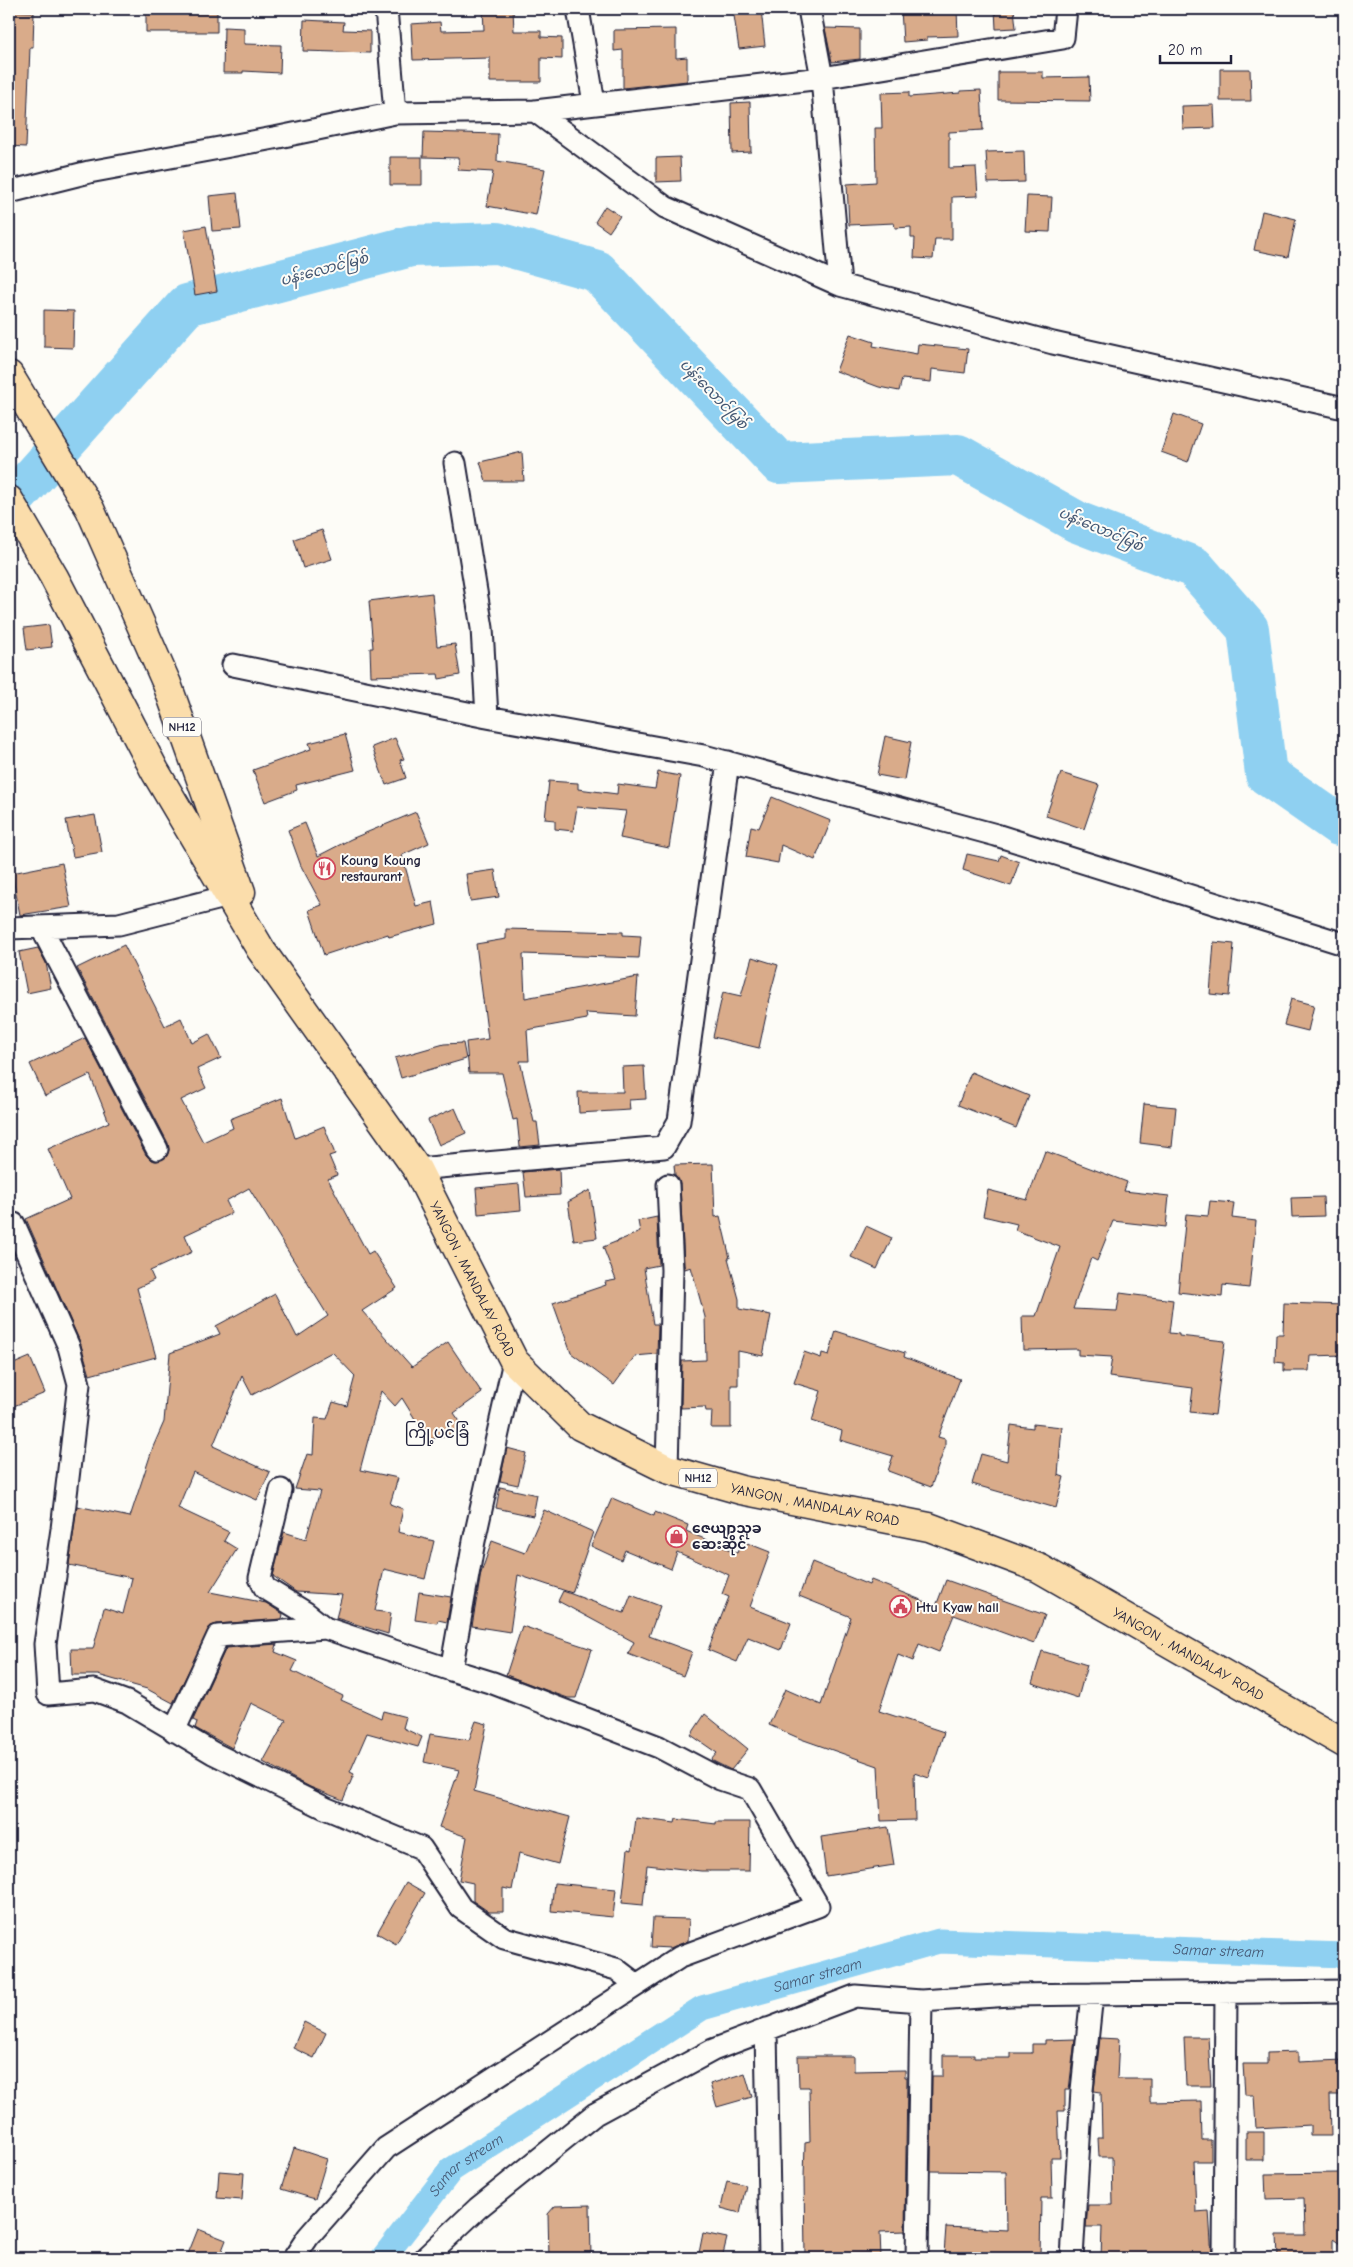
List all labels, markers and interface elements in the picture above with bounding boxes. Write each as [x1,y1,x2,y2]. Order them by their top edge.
scale bar [1160,32,1232,64]
text: 20 m [1168,41,1202,59]
water label: ပန်းလောင်မြစ် [278,246,372,292]
water label: ပန်းလောင်မြစ် [674,354,754,436]
water label: ပန်းလောင်မြစ် [1055,501,1148,558]
road number: NH12 [163,718,201,736]
place label: Koung Koung restaurant [341,852,421,885]
restaurant icon: Koung Koung restaurant [313,856,337,880]
street label: YANGON , MANDALAY ROAD [426,1198,519,1360]
district label: ကြို့ပင်ခြံ [405,1421,469,1446]
road number: NH12 [679,1469,717,1488]
street label: YANGON , MANDALAY ROAD [729,1479,901,1530]
place label: ဇေယျာသုခ ဆေးဆိုင် [692,1520,762,1556]
shop icon: ဇေယျာသုခ ဆေးဆိုင် [664,1524,688,1548]
public building icon: Htu Kyaw hall [888,1595,912,1619]
place label: Htu Kyaw hall [916,1599,999,1616]
street label: YANGON , MANDALAY ROAD [1110,1604,1268,1704]
water label: Samar stream [1173,1940,1265,1961]
water label: Samar stream [771,1954,864,1996]
water label: Samar stream [425,2130,507,2200]

